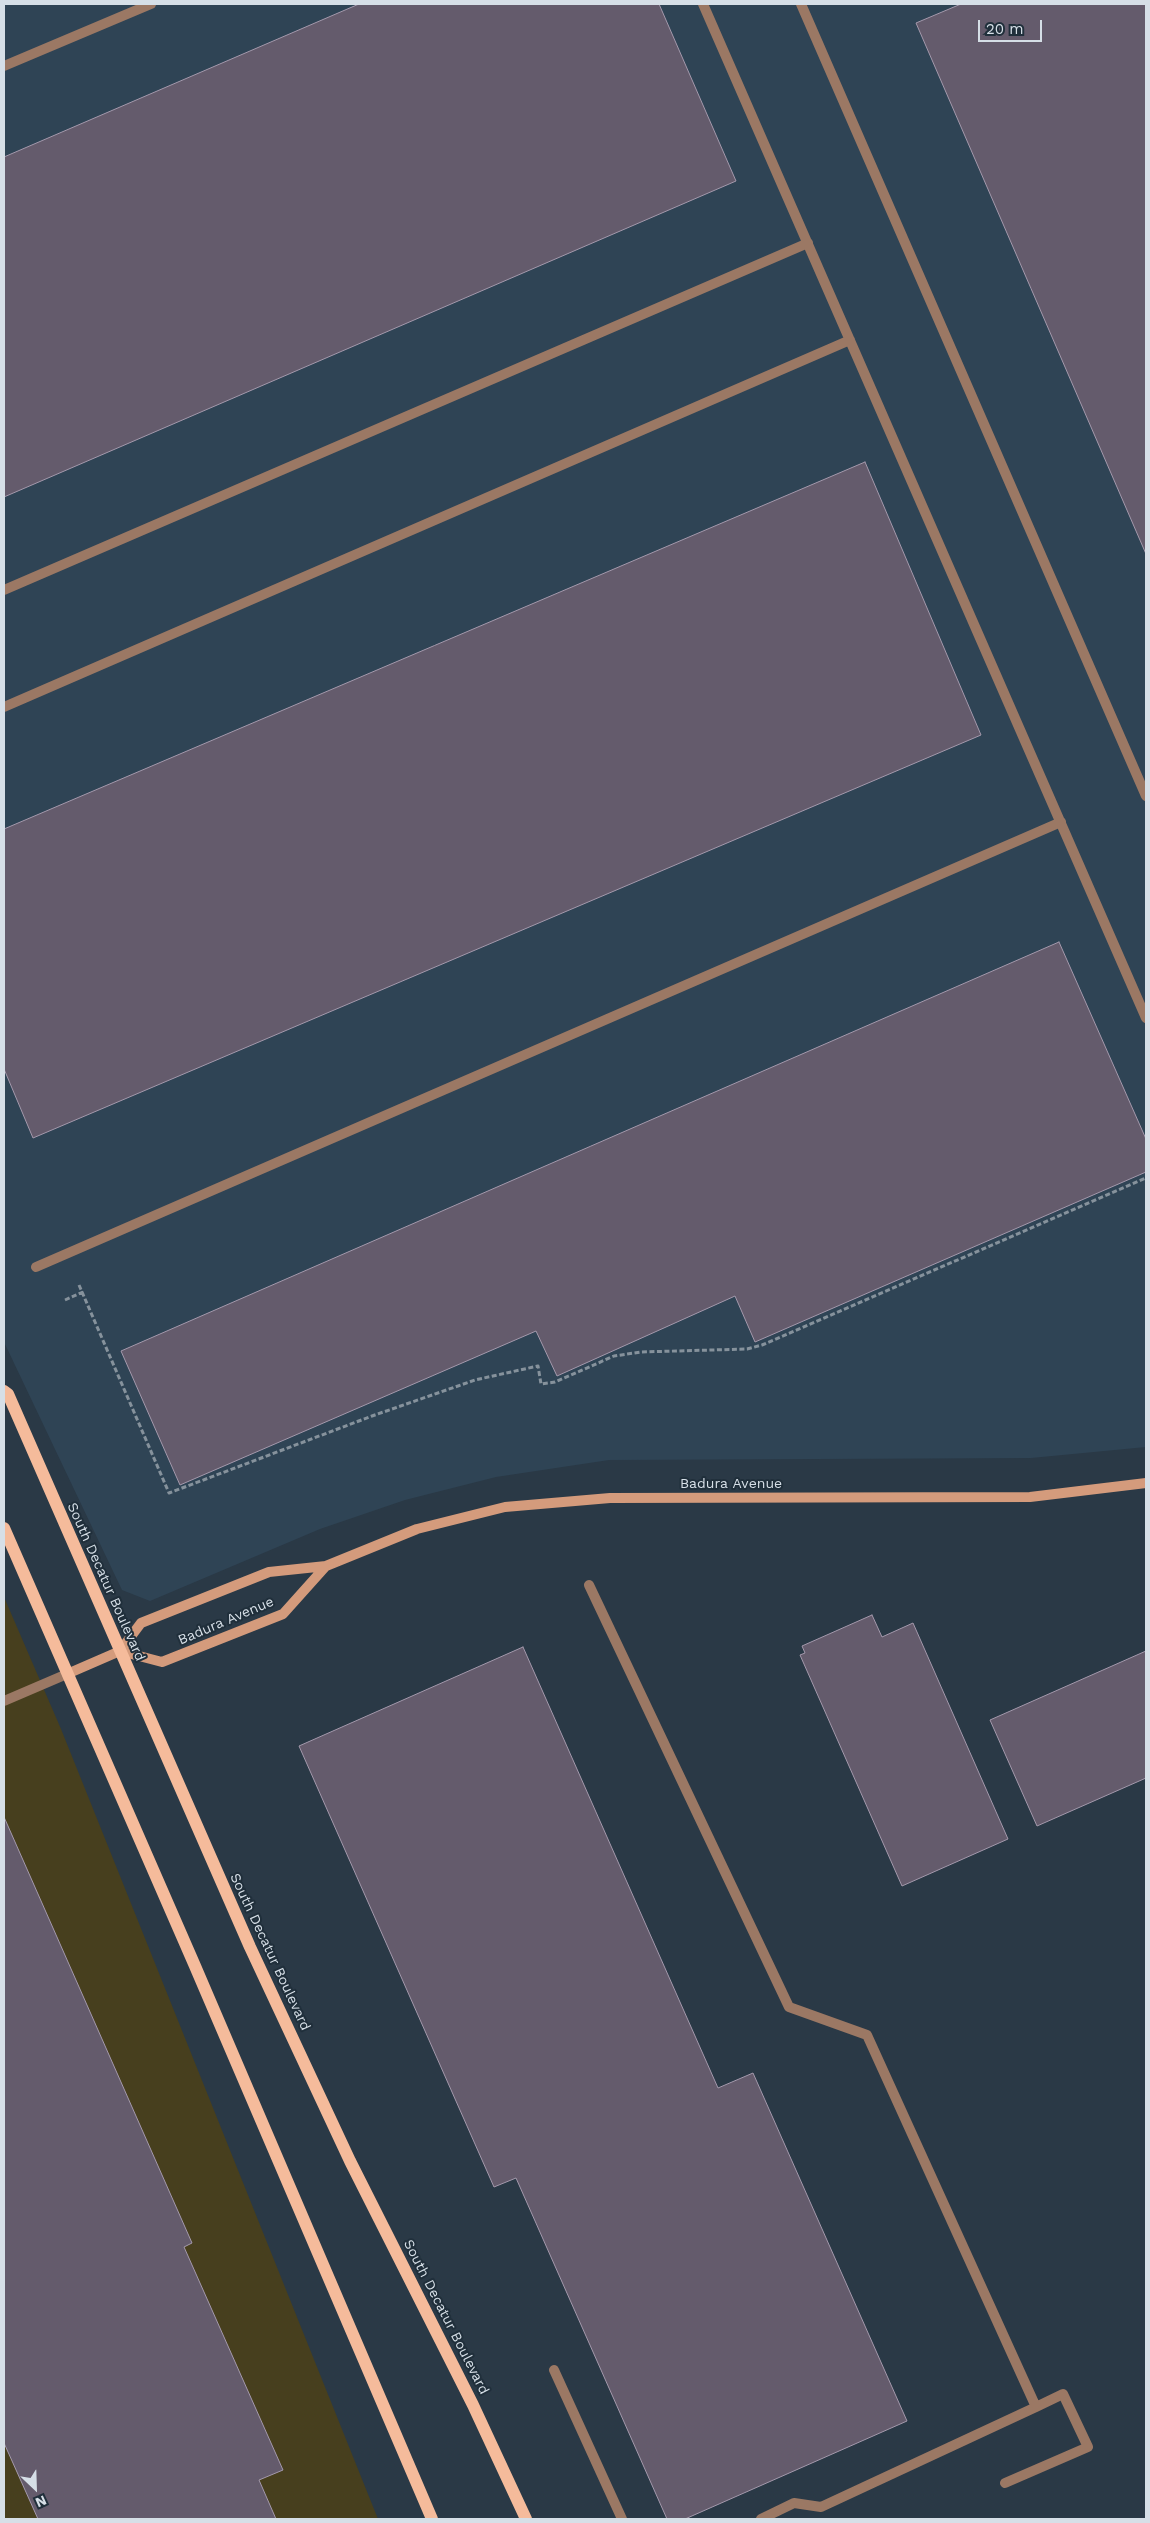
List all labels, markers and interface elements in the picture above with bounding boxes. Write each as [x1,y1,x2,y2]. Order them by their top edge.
scale bar [980,10,1044,42]
text: 20 m [986,20,1024,38]
street label: Badura Avenue [680,1476,782,1492]
street label: South Decatur Boulevard [63,1500,149,1664]
street label: Badura Avenue [176,1593,276,1649]
street label: South Decatur Boulevard [226,1871,314,2033]
street label: South Decatur Boulevard [400,2237,492,2397]
north arrow [10,2463,60,2513]
text: N [33,2492,49,2511]

